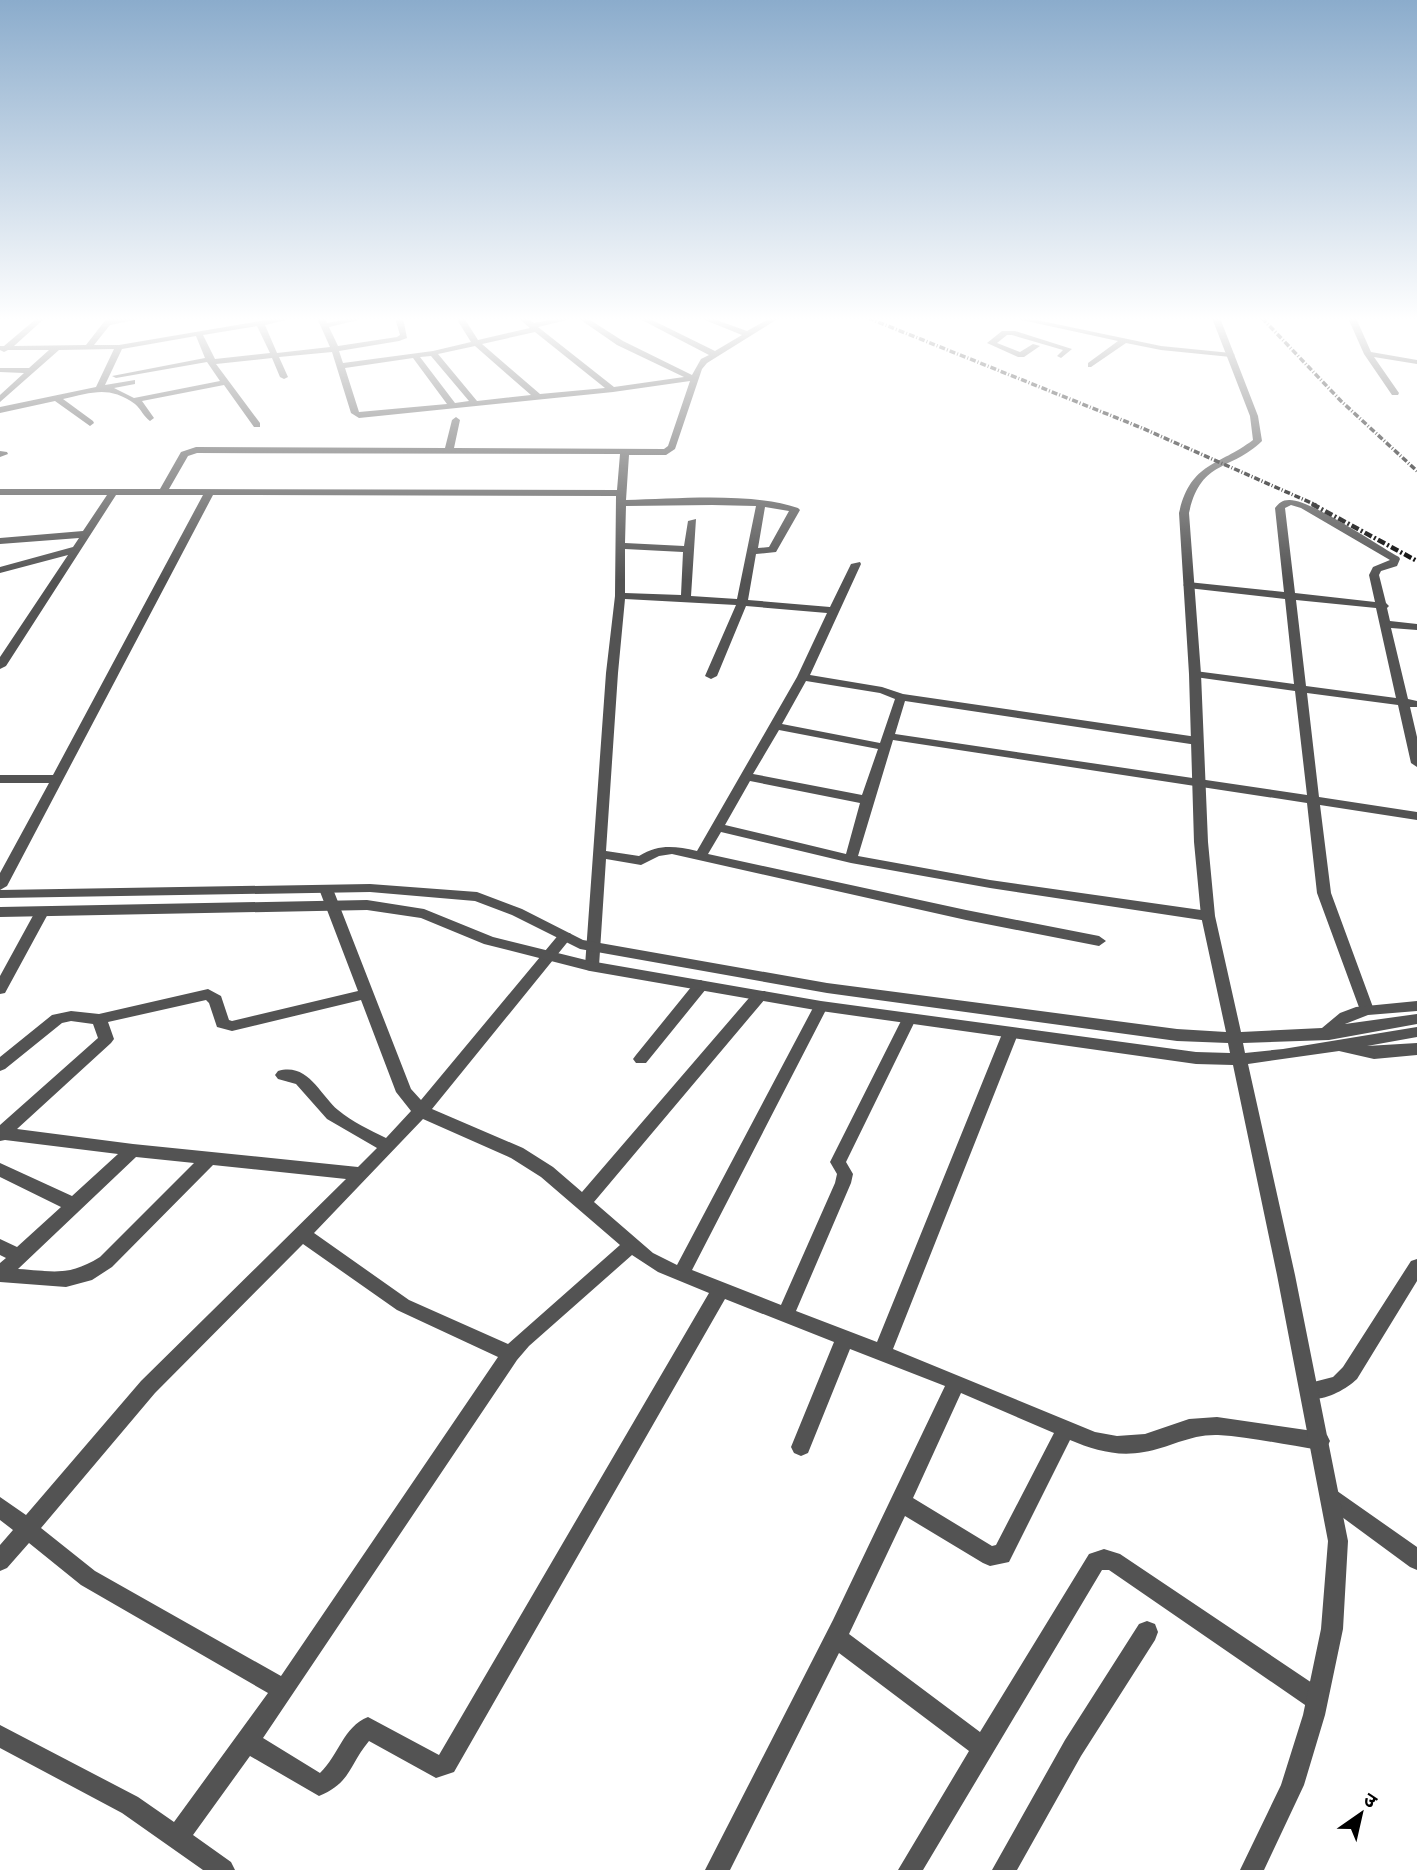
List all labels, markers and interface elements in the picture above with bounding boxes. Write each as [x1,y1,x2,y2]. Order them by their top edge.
north arrow [1326,1779,1396,1849]
text: उ [1360,1787,1383,1813]

